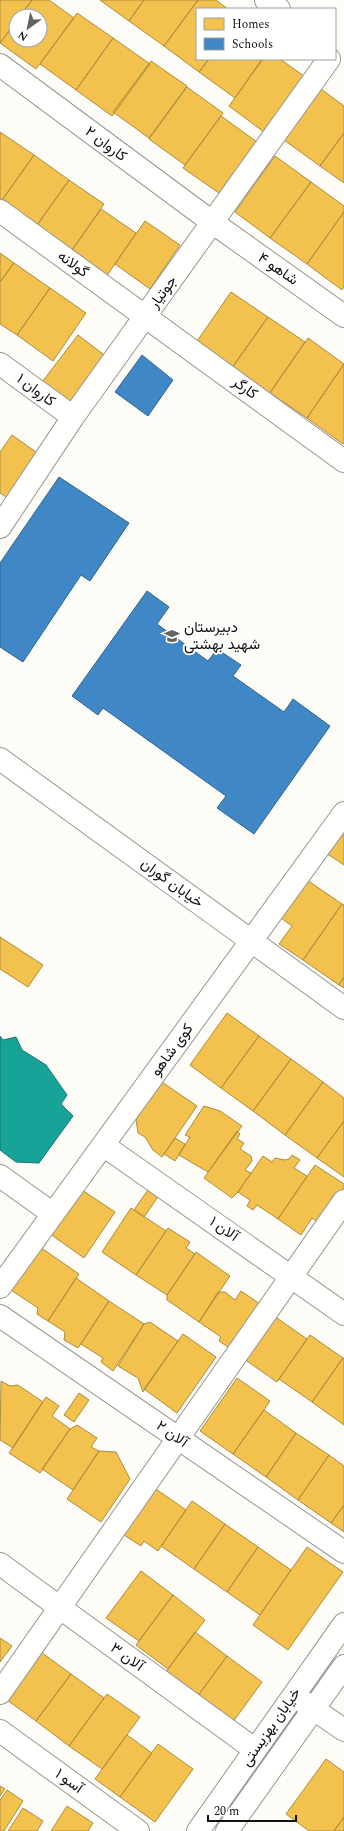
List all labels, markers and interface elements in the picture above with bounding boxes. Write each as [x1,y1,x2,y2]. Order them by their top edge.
north arrow [8,8,48,48]
legend [196,8,336,60]
text: Homes [232,15,270,34]
text: N [14,26,31,46]
text: Schools [232,35,273,54]
street label: کاروان ۲ [80,121,132,168]
street label: گولانه [53,245,94,283]
street label: شاهو ۴ [253,247,303,291]
street label: جوتیار [143,271,183,314]
street label: کاروان ۱ [12,368,61,413]
street label: کارگر [227,370,263,405]
place label: دبیرستان شهید بهشتی [184,616,260,656]
school or university icon: دبیرستان شهید بهشتی [163,627,181,645]
street label: خیابان گوران [136,852,208,914]
street label: کوی شاهو [145,1018,199,1081]
street label: آلان ۱ [205,1211,245,1248]
street label: آلان ۲ [151,1415,194,1454]
street label: آلان ۳ [105,1637,150,1678]
street label: خیابان بهزیستی [235,1683,307,1771]
street label: آسو ۱ [50,1763,89,1800]
scale bar [208,1797,296,1823]
text: 20 m [214,1802,239,1821]

